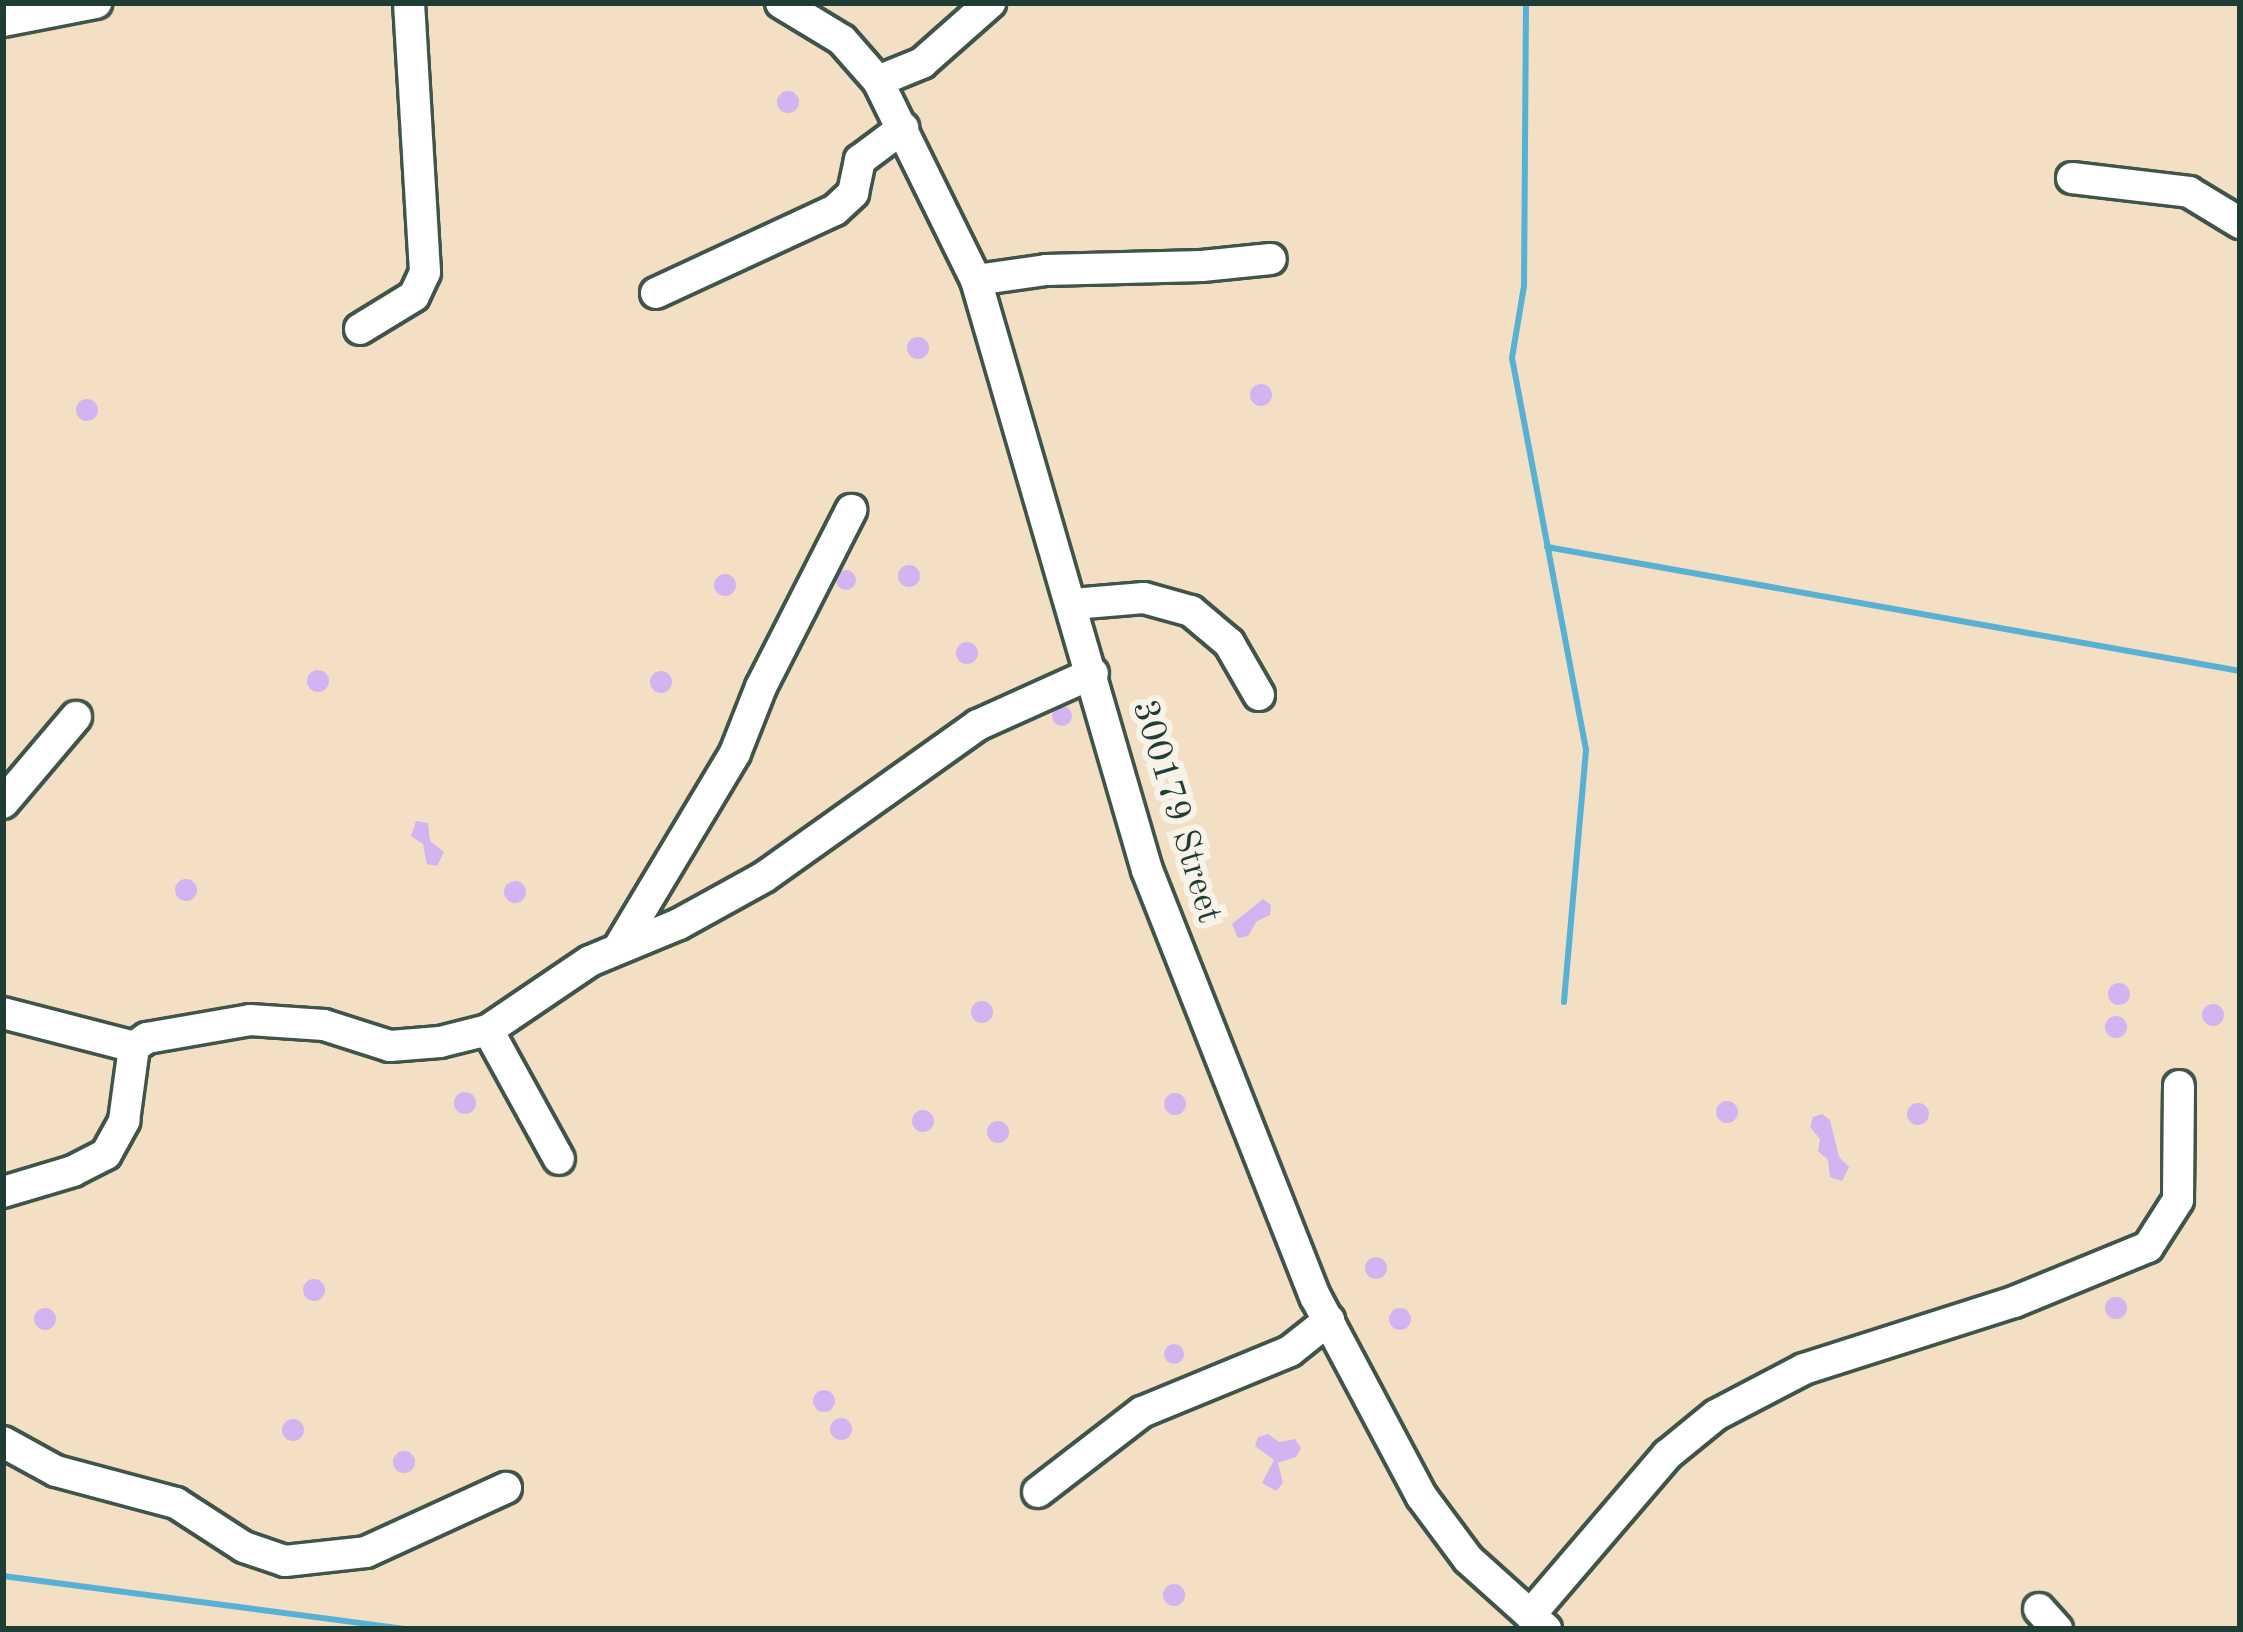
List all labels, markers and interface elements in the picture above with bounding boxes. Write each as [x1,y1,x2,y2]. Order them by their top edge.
street label: 300179 Street [1121,695,1229,929]

